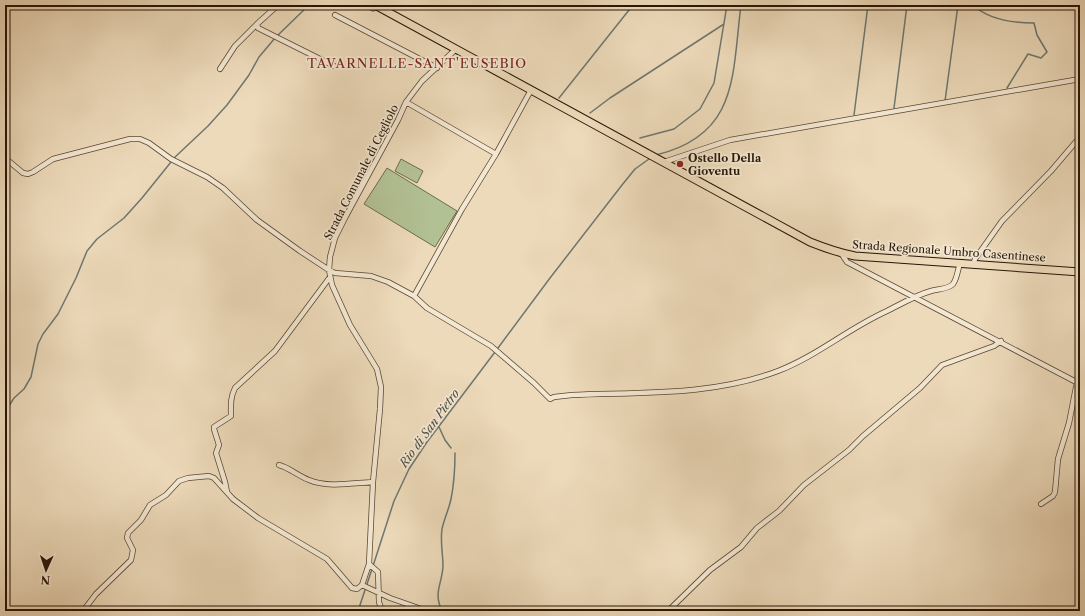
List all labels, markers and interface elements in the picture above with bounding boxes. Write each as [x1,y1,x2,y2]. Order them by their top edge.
district label: TAVARNELLE-SANT'EUSEBIO [307,55,527,71]
street label: Strada Comunale di Cegliolo [321,102,401,242]
place label: Ostello Della Gioventu [688,151,762,178]
marker: Ostello Della Gioventu [675,159,685,169]
street label: Strada Regionale Umbro Casentinese [852,237,1046,265]
water label: Rio di San Pietro [395,386,463,471]
north arrow [26,550,66,590]
text: N [40,573,51,587]

